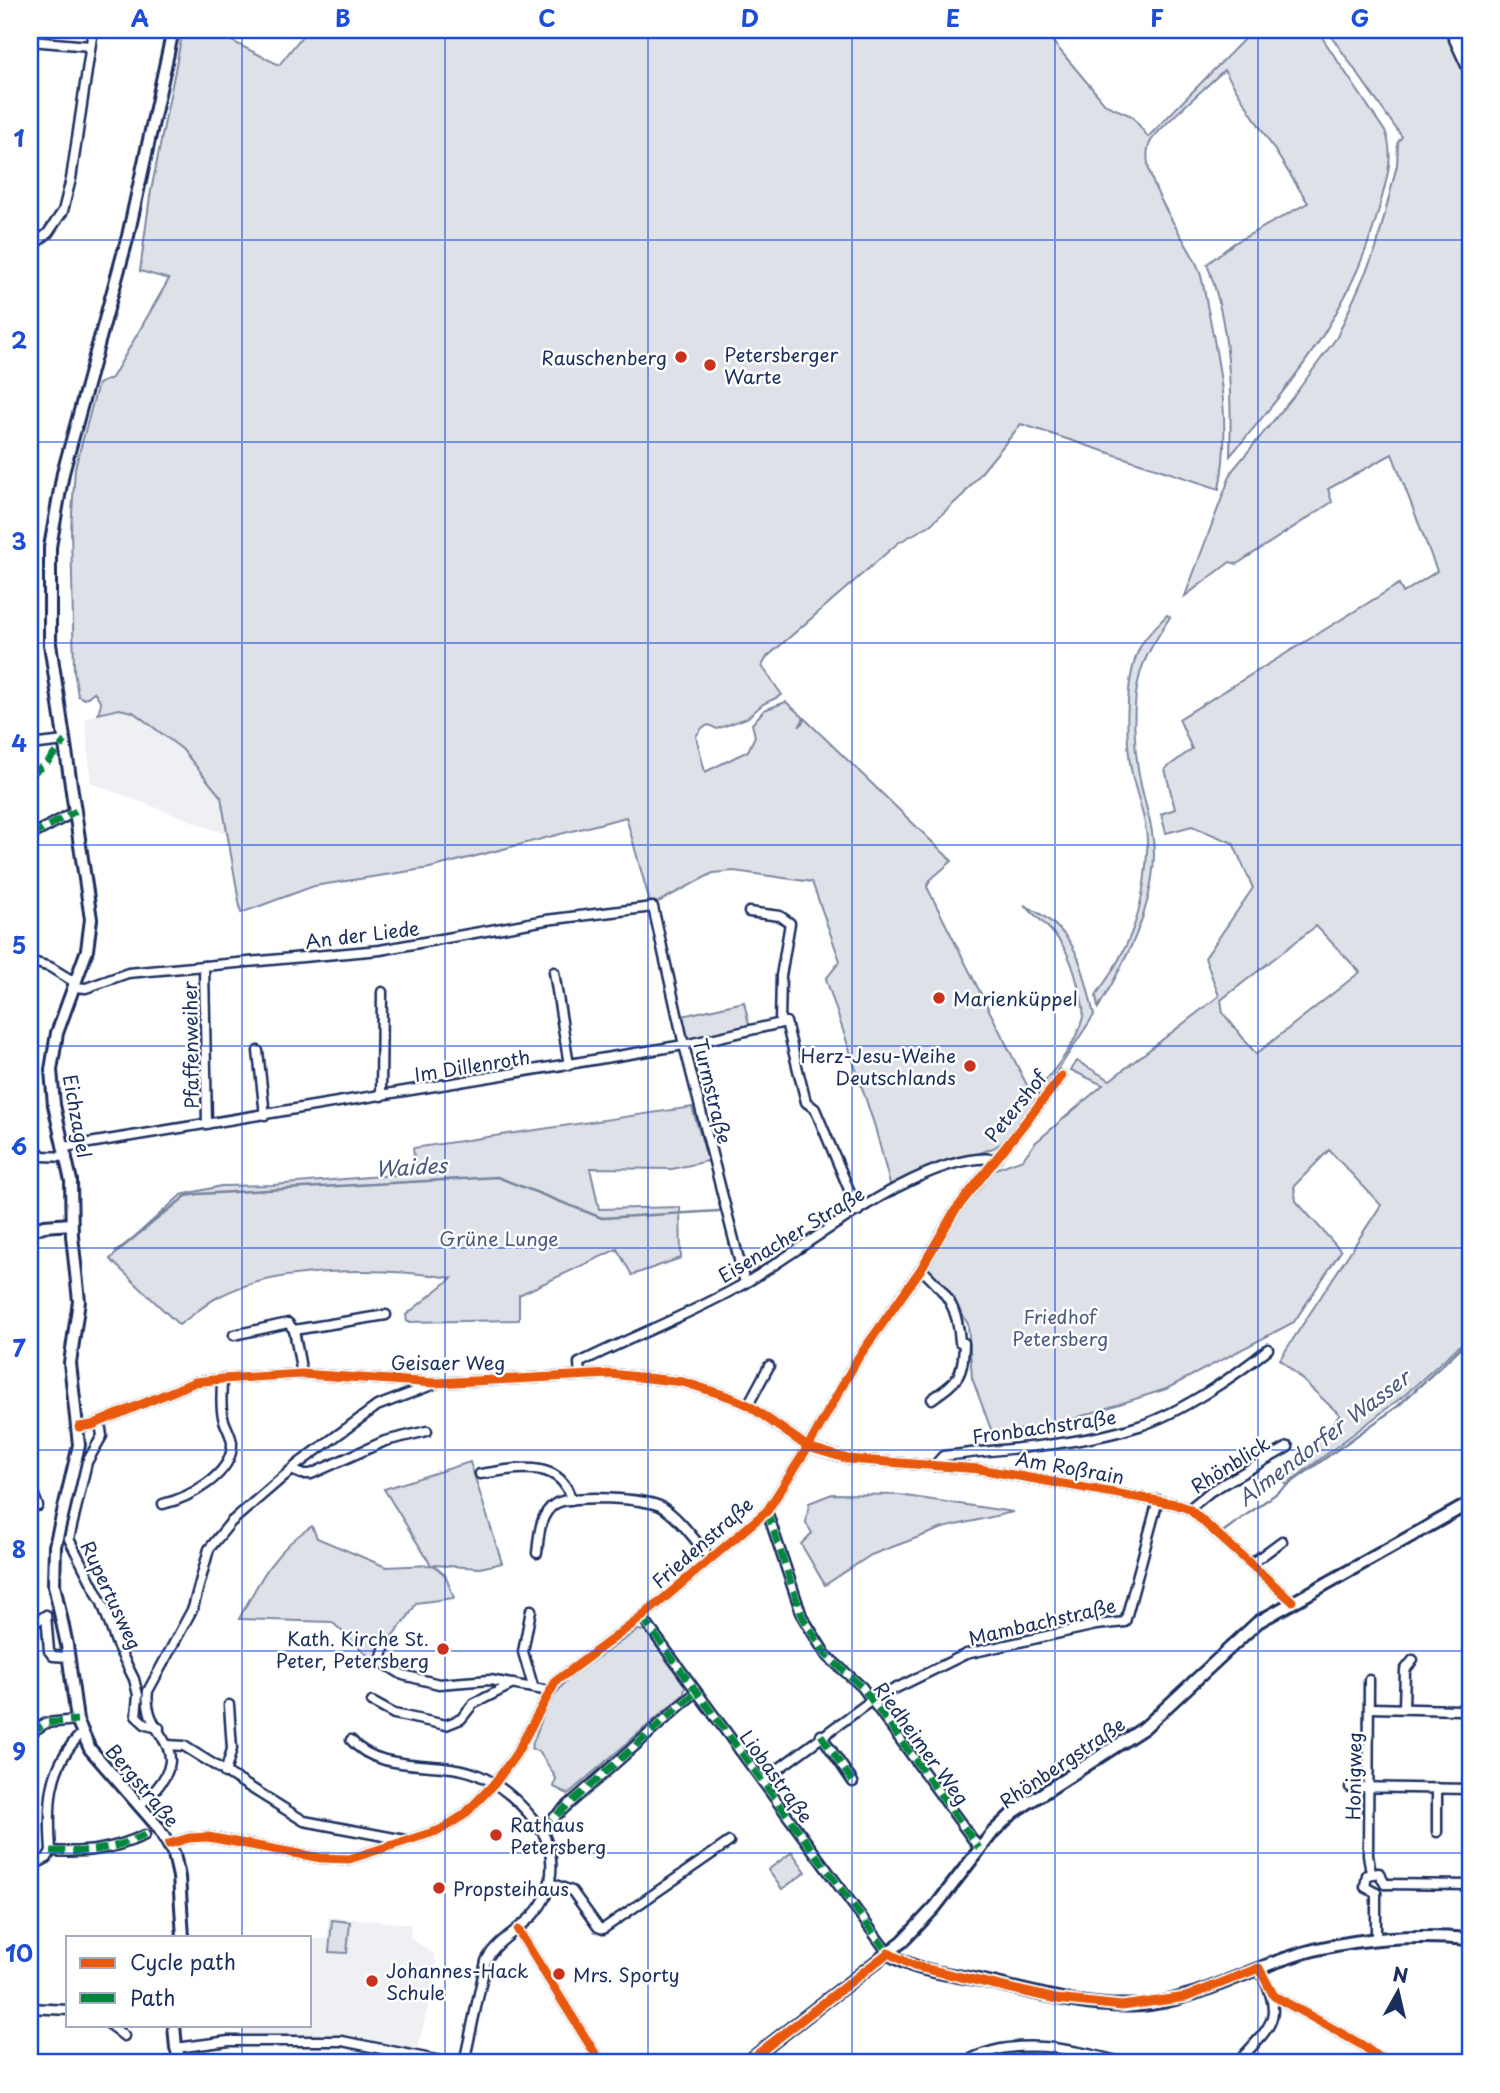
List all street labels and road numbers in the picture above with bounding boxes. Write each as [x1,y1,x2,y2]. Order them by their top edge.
street label: An der Liede [303,913,421,955]
street label: Pfaffenweiher [175,981,205,1109]
street label: Turmstraße [686,1035,740,1147]
street label: Im Dillenroth [412,1042,532,1088]
street label: Petershof [977,1063,1054,1148]
street label: Eichzagel [57,1072,99,1160]
street label: Eisenacher Straße [712,1179,870,1289]
street label: Geisaer Weg [391,1348,505,1376]
street label: Fronbachstraße [970,1402,1118,1450]
street label: Rhönblick [1185,1429,1275,1499]
street label: Am Roßrain [1013,1444,1127,1490]
street label: Friedenstraße [645,1490,759,1594]
street label: Rupertusweg [75,1536,149,1654]
street label: Mambachstraße [965,1590,1119,1652]
street label: Riedheimer Weg [868,1676,976,1810]
street label: Rhönbergstraße [994,1710,1130,1814]
street label: Liobastraße [734,1724,820,1828]
street label: Honigweg [1338,1732,1368,1820]
street label: Bergstraße [100,1737,186,1833]

